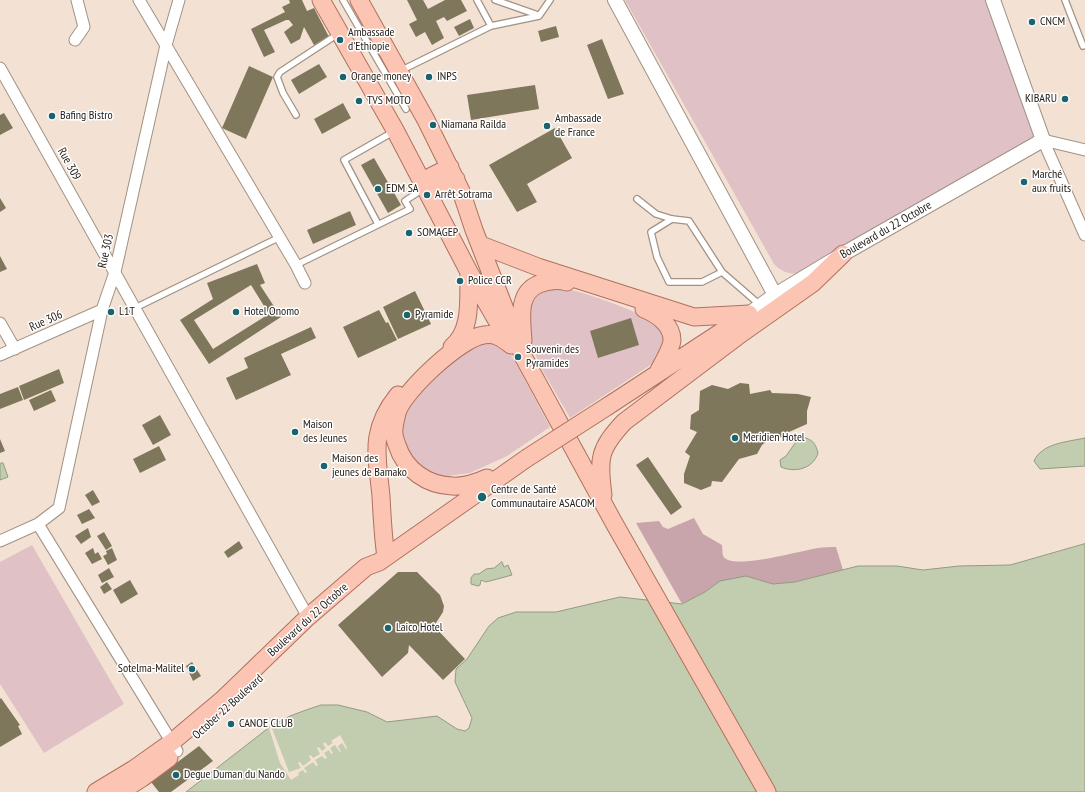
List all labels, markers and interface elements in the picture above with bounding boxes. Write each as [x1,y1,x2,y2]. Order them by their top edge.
place label: CNCM [1040,15,1065,29]
marker: CNCM [1027,17,1037,27]
place label: Ambassade d'Ethiopie [348,26,395,54]
marker: Ambassade d'Ethiopie [335,35,345,45]
place label: Orange money [351,70,411,84]
place label: INPS [437,70,457,84]
marker: Orange money [338,72,348,82]
marker: INPS [424,72,434,82]
place label: KIBARU [1025,92,1057,106]
place label: TVS MOTO [367,94,411,108]
marker: KIBARU [1060,94,1070,104]
marker: TVS MOTO [354,96,364,106]
place label: Bafing Bistro [60,109,113,123]
marker: Bafing Bistro [47,111,57,121]
place label: Ambassade de France [555,112,602,140]
place label: Niamana Railda [441,118,506,132]
marker: Niamana Railda [428,120,438,130]
marker: Ambassade de France [542,121,552,131]
street label: Rue 309 [54,145,84,183]
place label: Marché aux fruits [1032,168,1071,196]
marker: Marché aux fruits [1019,177,1029,187]
place label: EDM SA [386,182,418,196]
marker: EDM SA [373,184,383,194]
place label: Arrêt Sotrama [435,188,492,202]
marker: Arrêt Sotrama [422,190,432,200]
street label: Boulevard du 22 Octobre [838,198,934,262]
place label: SOMAGEP [417,226,458,240]
marker: SOMAGEP [404,228,414,238]
street label: Rue 303 [95,232,117,270]
place label: Police CCR [468,274,512,288]
marker: Police CCR [455,276,465,286]
place label: L1T [119,305,135,319]
place label: Hotel Onomo [244,305,299,319]
street label: Rue 306 [27,307,65,335]
marker: L1T [106,307,116,317]
marker: Hotel Onomo [231,307,241,317]
place label: Pyramide [415,308,454,322]
marker: Pyramide [402,310,412,320]
place label: Souvenir des Pyramides [526,343,579,371]
marker: Souvenir des Pyramides [513,352,523,362]
place label: Maison des Jeunes [303,418,347,446]
marker: Maison des Jeunes [290,427,300,437]
place label: Meridien Hotel [743,431,805,445]
marker: Meridien Hotel [730,433,740,443]
place label: Maison des jeunes de Bamako [332,452,407,480]
marker: Maison des jeunes de Bamako [319,461,329,471]
place label: Centre de Santé Communautaire ASACOM [491,483,595,511]
marker: Centre de Santé Communautaire ASACOM [476,491,488,503]
street label: Boulevard du 22 Octobre [265,580,351,660]
place label: Laico Hotel [396,621,443,635]
marker: Laico Hotel [383,623,393,633]
place label: Sotelma-Malitel [118,662,184,676]
marker: Sotelma-Malitel [187,664,197,674]
street label: October 22 Boulevard [190,671,266,743]
place label: CANOE CLUB [239,717,293,731]
marker: CANOE CLUB [226,719,236,729]
place label: Degue Duman du Nando [184,768,285,782]
marker: Degue Duman du Nando [171,770,181,780]

